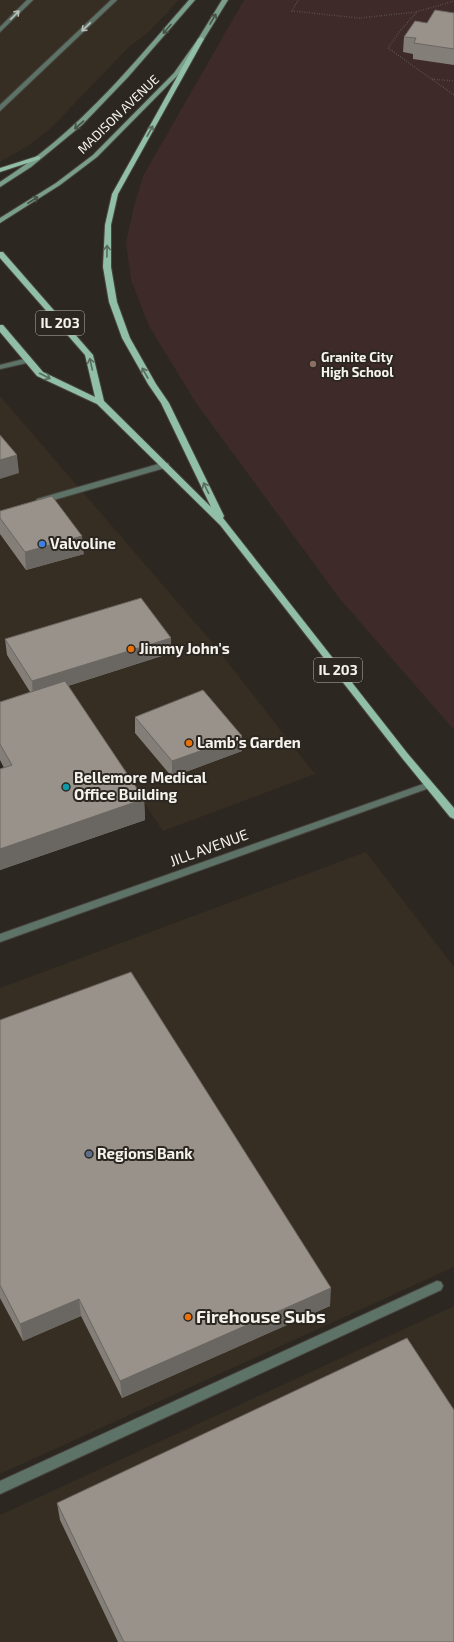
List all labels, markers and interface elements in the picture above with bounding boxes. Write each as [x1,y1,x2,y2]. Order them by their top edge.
one-way arrow [10,10,20,20]
one-way arrow [209,13,217,25]
one-way arrow [81,22,91,32]
one-way arrow [162,24,171,35]
street label: MADISON AVENUE [74,71,162,157]
one-way arrow [74,120,84,129]
one-way arrow [147,125,154,137]
one-way arrow [27,196,38,204]
one-way arrow [103,245,111,258]
road number: IL 203 [36,311,84,335]
place label: Granite City High School [321,349,394,380]
one-way arrow [87,358,94,371]
marker: Granite City High School [308,359,318,369]
one-way arrow [141,367,149,379]
one-way arrow [39,373,51,380]
one-way arrow [202,482,209,494]
place label: Valvoline [50,534,116,552]
marker: Valvoline [37,539,47,549]
place label: Jimmy John's [139,639,230,658]
marker: Jimmy John's [126,644,136,654]
road number: IL 203 [314,658,362,682]
place label: Lamb's Garden [197,733,301,751]
marker: Lamb's Garden [184,738,194,748]
place label: Bellemore Medical Office Building [74,768,207,803]
marker: Bellemore Medical Office Building [61,782,71,792]
street label: JILL AVENUE [167,825,250,870]
place label: Regions Bank [97,1144,193,1162]
marker: Regions Bank [84,1149,94,1159]
place label: Firehouse Subs [196,1305,326,1327]
marker: Firehouse Subs [183,1312,193,1322]

